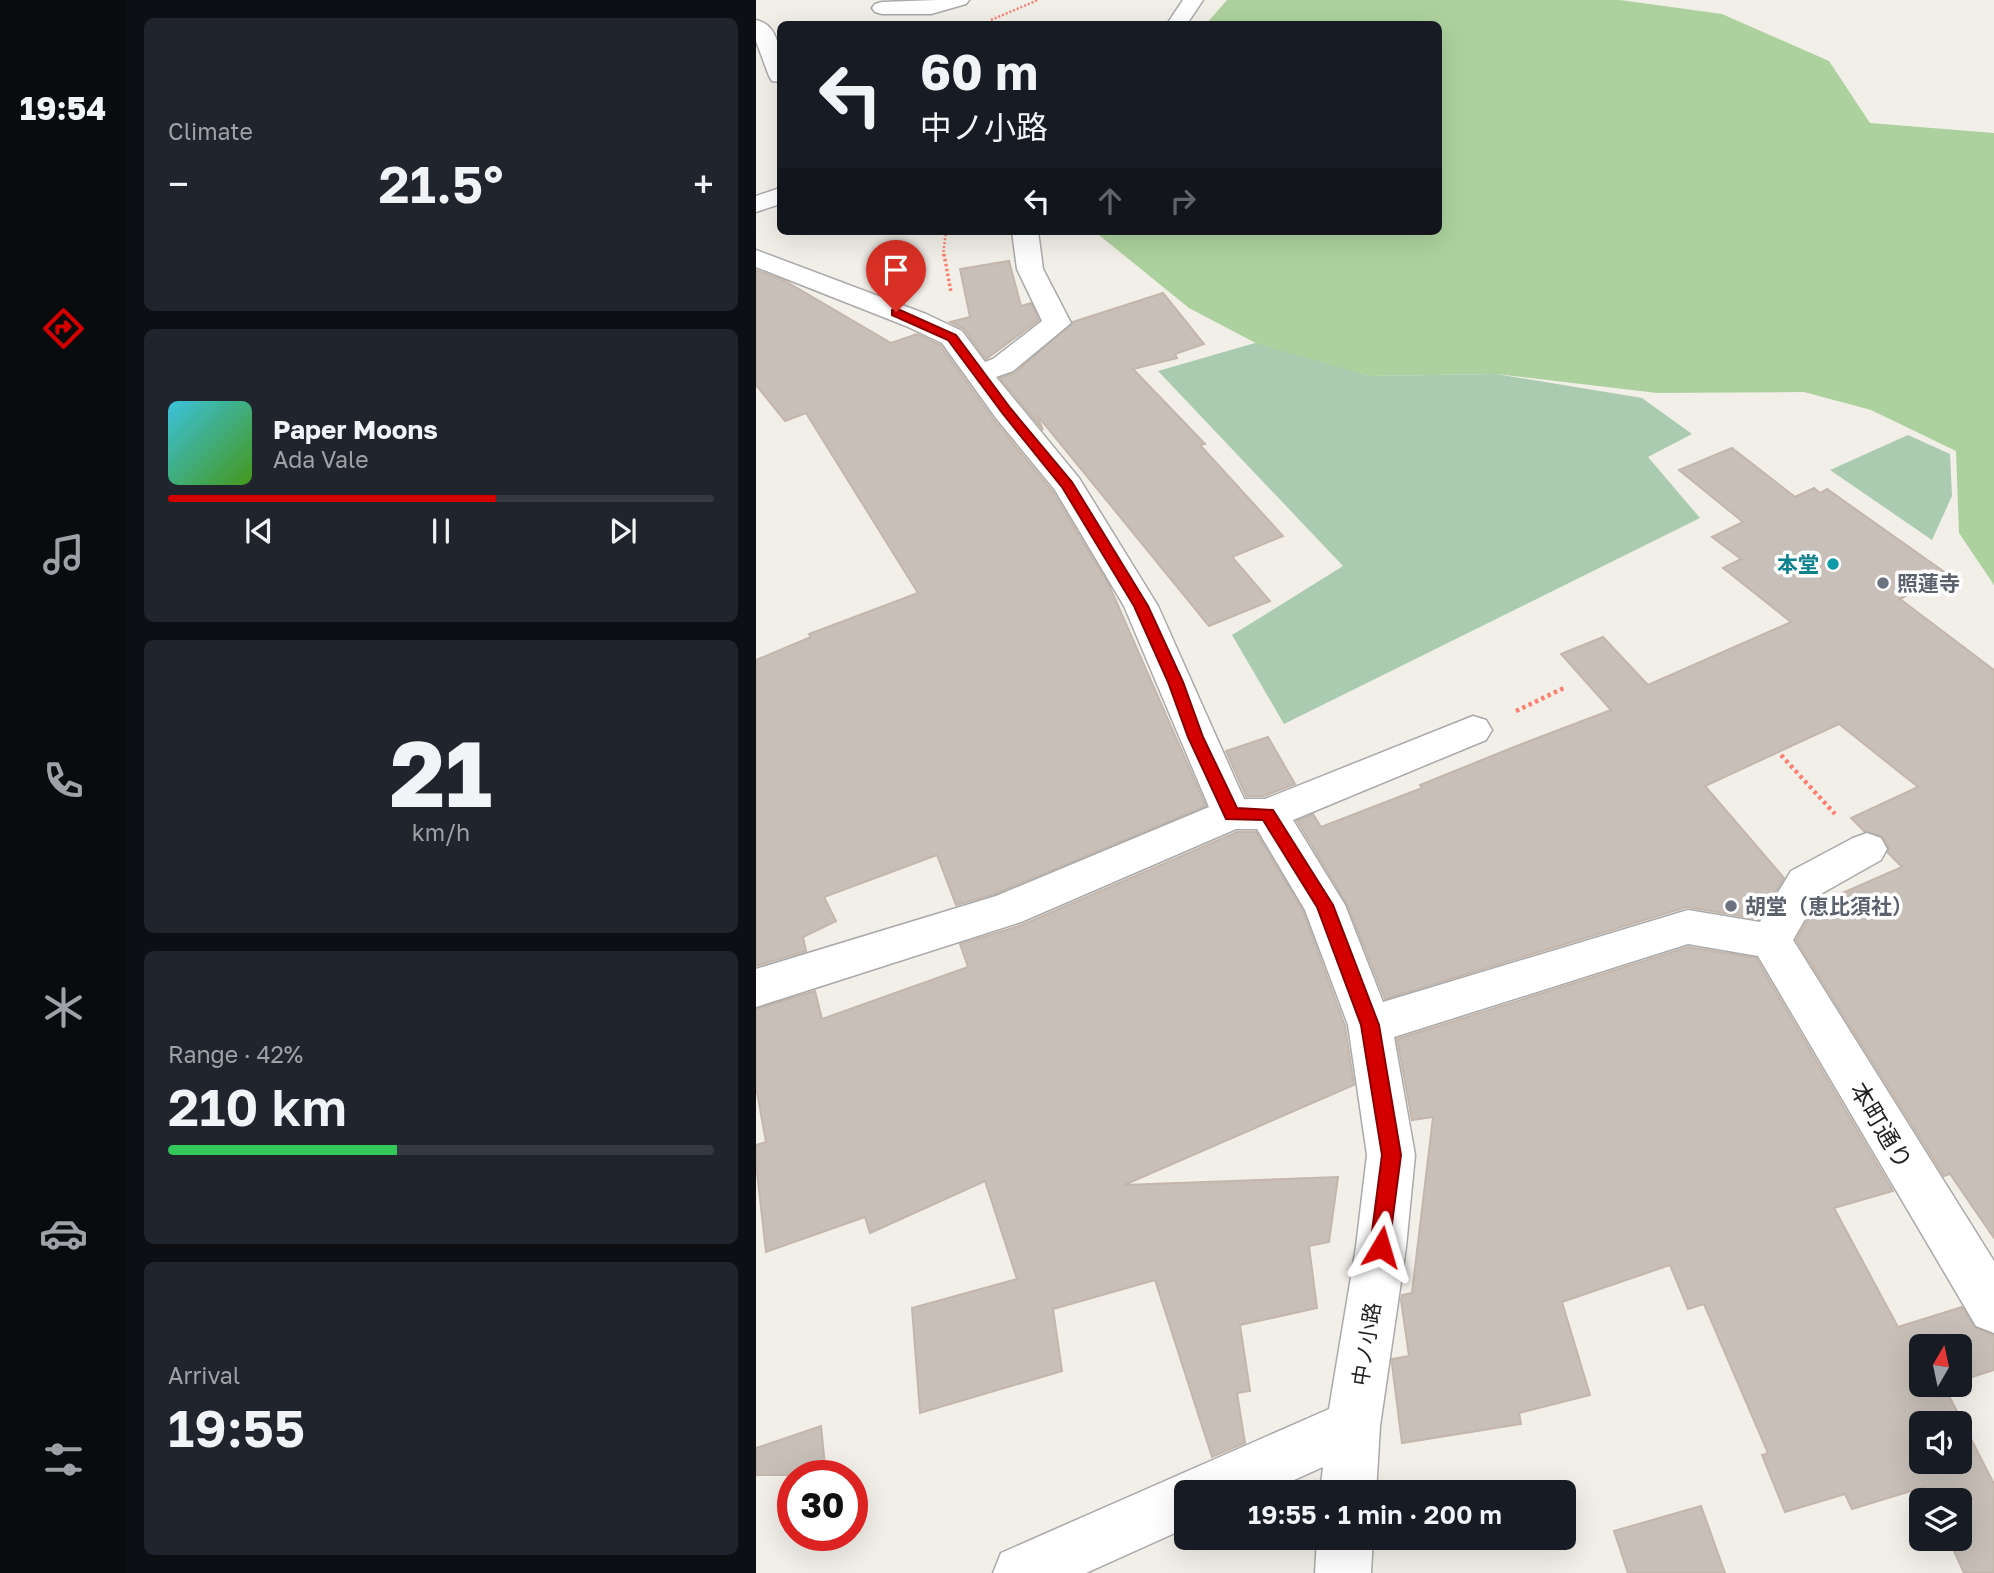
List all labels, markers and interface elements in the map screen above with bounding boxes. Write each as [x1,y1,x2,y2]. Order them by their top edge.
text: 60 m [920,42,1038,101]
icon: left [805,49,896,140]
text: 19:54 [20,89,106,127]
text: 中ノ小路 [920,108,1048,146]
text: Climate [168,117,253,145]
text: 21.5° [379,152,503,214]
text: − [168,161,189,206]
text: + [693,161,714,206]
icon: left [1018,182,1056,220]
icon: ahead [1091,182,1129,220]
icon: right [1164,182,1202,220]
pin [866,240,926,312]
icon: arrive [877,251,915,289]
icon: directions [39,304,88,353]
text: Paper Moons [273,414,438,445]
text: Ada Vale [273,445,369,473]
icon: previous [240,512,278,550]
icon: pause [422,512,460,550]
icon: next [604,512,642,550]
icon: music [39,530,88,579]
place label: 本堂 [1777,551,1819,577]
marker: 本堂 [1825,556,1841,572]
place label: 照蓮寺 [1897,570,1960,596]
marker: 照蓮寺 [1875,575,1891,591]
text: 21 [390,718,492,827]
icon: phone [39,756,88,805]
text: km/h [412,818,470,846]
place label: 胡堂（恵比須社） [1745,893,1913,919]
marker: 胡堂（恵比須社） [1723,898,1739,914]
icon: climate [39,983,88,1032]
text: Range · 42% [168,1040,303,1068]
text: 210 km [168,1075,347,1137]
street label: 本町通り [1845,1076,1919,1174]
icon: car [39,1209,88,1258]
position arrow [1344,1210,1418,1284]
street label: 中ノ小路 [1347,1300,1385,1388]
north arrow [1909,1334,1972,1396]
map controls [1909,1334,1972,1551]
text: Arrival [168,1361,240,1389]
text: 19:55 [168,1396,305,1458]
button: sound [1909,1411,1972,1474]
icon: filters [39,1435,88,1484]
speed limit sign: 30 [777,1460,868,1551]
button: layers [1909,1488,1972,1551]
text: 19:55 · 1 min · 200 m [1248,1499,1502,1530]

